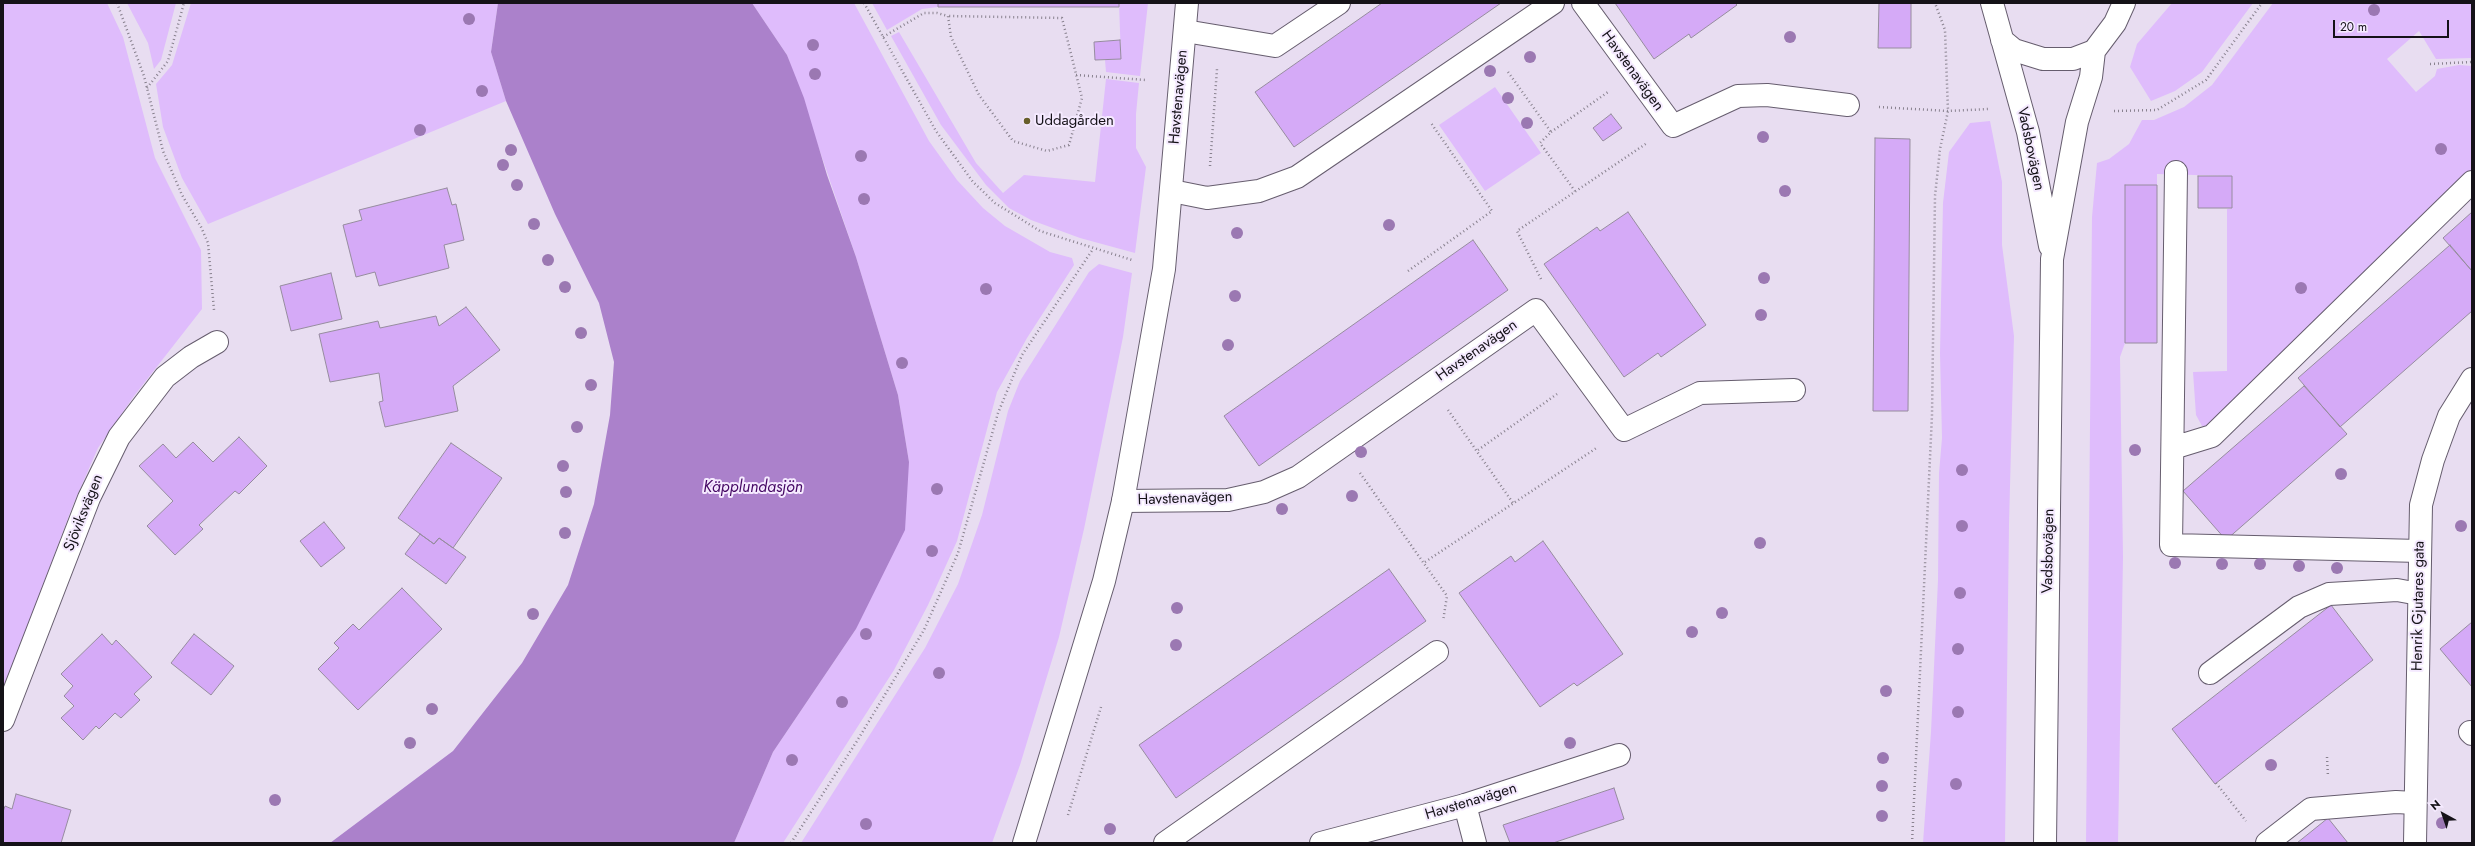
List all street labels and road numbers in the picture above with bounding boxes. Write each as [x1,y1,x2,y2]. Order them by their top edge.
street label: Havstenavägen [1597,27,1667,115]
street label: Havstenavägen [1166,49,1192,145]
street label: Vadsbovägen [2012,106,2048,192]
street label: Havstenavägen [1433,316,1521,386]
street label: Sjöviksvägen [60,472,108,554]
street label: Havstenavägen [1137,488,1233,510]
street label: Vadsbovägen [2039,508,2059,594]
street label: Henrik Gjutares gata [2409,541,2429,671]
street label: Havstenavägen [1423,780,1519,824]

